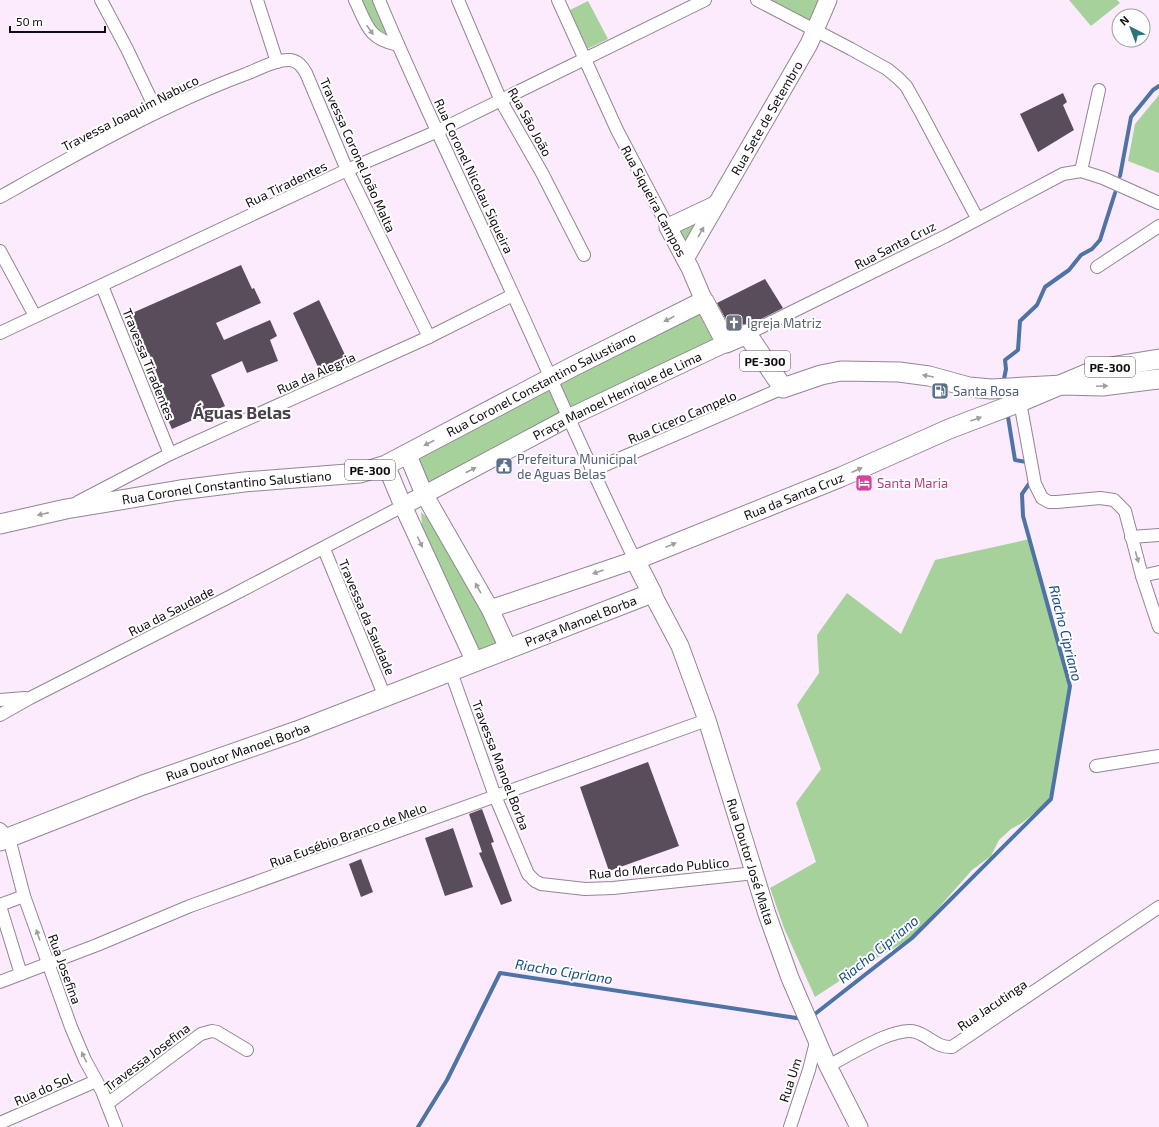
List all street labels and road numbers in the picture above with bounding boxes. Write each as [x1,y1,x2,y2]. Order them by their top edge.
street label: Rua Sete de Setembro [727,58,806,178]
street label: Travessa Joaquim Nabuco [59,71,201,155]
street label: Travessa Coronel João Malta [317,75,399,235]
street label: Rua São João [505,85,555,159]
street label: Rua Coronel Nicolau Siqueira [431,96,517,256]
street label: Rua Siqueira Campos [618,143,690,259]
street label: Rua Tiradentes [243,157,329,211]
street label: Rua Santa Cruz [852,218,938,272]
street label: Travessa Tiradentes [119,306,179,422]
street label: Rua Coronel Constantino Salustiano [443,329,638,440]
street label: Praça Manoel Henrique de Lima [530,348,704,443]
street label: Rua da Alegria [274,349,358,397]
road number: PE-300 [740,351,790,371]
road number: PE-300 [1085,357,1135,377]
street label: Rua Cicero Campelo [625,387,739,447]
road number: PE-300 [345,460,395,480]
street label: Rua Coronel Constantino Salustiano [121,467,332,508]
street label: Rua da Santa Cruz [741,469,846,523]
street label: Travessa da Saudade [335,557,399,677]
street label: Rua da Saudade [126,583,216,639]
street label: Praça Manoel Borba [522,592,639,650]
street label: Travessa Manoel Borba [469,698,533,832]
street label: Rua Doutor Manoel Borba [164,719,312,784]
street label: Rua Doutor José Malta [724,796,778,927]
street label: Rua Eusébio Branco de Melo [267,799,429,871]
street label: Rua do Mercado Publico [588,854,730,882]
street label: Rua Josefina [45,932,85,1006]
street label: Rua Jacutinga [954,976,1030,1034]
street label: Travessa Josefina [101,1019,193,1095]
street label: Rua Um [775,1056,805,1104]
street label: Rua do Sol [12,1069,75,1109]

